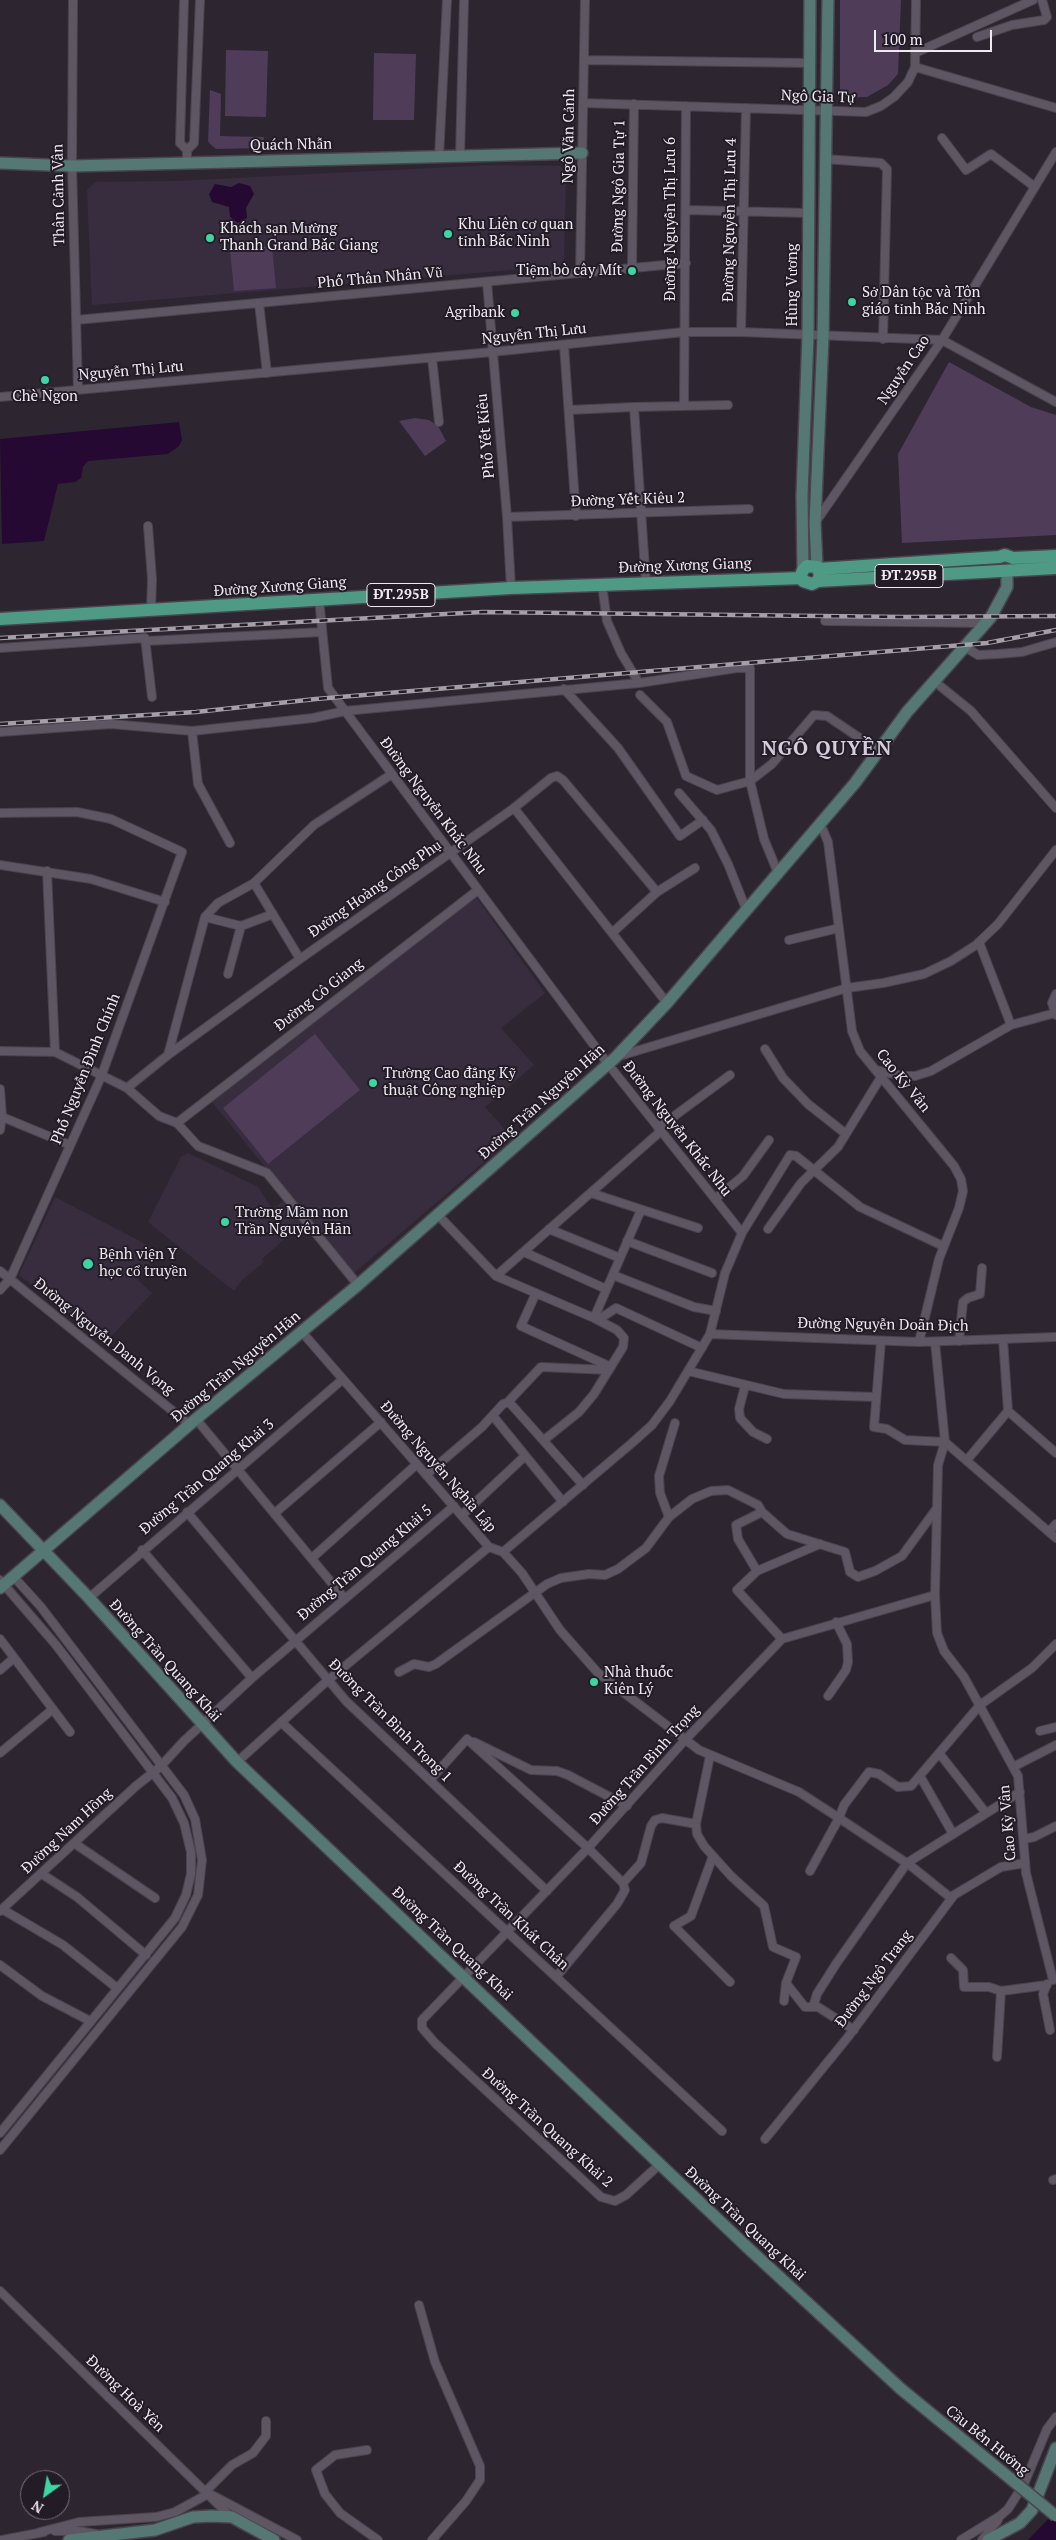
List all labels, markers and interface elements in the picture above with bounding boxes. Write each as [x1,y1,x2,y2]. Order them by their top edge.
scale bar [876,20,994,52]
text: 100 m [882,29,923,49]
street label: Ngô Gia Tự [781,87,855,107]
street label: Ngô Văn Cảnh [559,89,579,183]
street label: Đường Ngô Gia Tự 1 [609,119,629,253]
street label: Quách Nhẫn [250,135,332,155]
street label: Đường Nguyễn Thị Lưu 6 [662,137,680,301]
street label: Đường Nguyễn Thị Lưu 4 [720,138,740,302]
street label: Thân Cảnh Vân [49,144,69,246]
place label: Khu Liên cơ quan tỉnh Bắc Ninh [458,216,573,251]
place label: Khách sạn Mường Thanh Grand Bắc Giang [220,220,378,255]
marker: Khu Liên cơ quan tỉnh Bắc Ninh [442,228,454,240]
marker: Khách sạn Mường Thanh Grand Bắc Giang [204,232,216,244]
street label: Hùng Vương [784,243,802,327]
place label: Tiệm bò cây Mít [516,262,622,280]
street label: Phố Thân Nhân Vũ [317,264,443,292]
marker: Tiệm bò cây Mít [626,265,638,277]
place label: Sở Dân tộc và Tôn giáo tỉnh Bắc Ninh [862,284,986,319]
marker: Sở Dân tộc và Tôn giáo tỉnh Bắc Ninh [846,296,858,308]
place label: Agribank [445,304,505,322]
marker: Agribank [509,307,521,319]
street label: Nguyễn Thị Lưu [481,320,587,348]
street label: Nguyễn Cao [874,332,934,408]
street label: Nguyễn Thị Lưu [78,357,184,385]
marker: Chè Ngon [39,374,51,386]
place label: Chè Ngon [12,388,78,406]
street label: Phố Yết Kiêu [473,393,499,479]
street label: Đường Yết Kiêu 2 [571,489,685,511]
street label: Đường Xương Giang [618,555,752,577]
road number: ĐT.295B [875,564,943,588]
street label: Đường Xương Giang [213,573,347,601]
road number: ĐT.295B [367,584,435,606]
street label: Đường Nguyễn Khắc Nhu [376,734,490,878]
district label: NGÔ QUYỀN [761,737,893,761]
street label: Đường Hoàng Công Phụ [305,836,445,942]
street label: Đường Cô Giang [271,955,367,1035]
street label: Phố Nguyễn Đình Chính [47,991,125,1147]
street label: Đường Trần Nguyên Hãn [475,1041,609,1163]
street label: Cao Kỳ Vân [872,1046,934,1116]
street label: Đường Nguyễn Khắc Nhu [619,1058,735,1200]
place label: Trường Cao đẳng Kỹ thuật Công nghiệp [383,1065,516,1100]
marker: Trường Cao đẳng Kỹ thuật Công nghiệp [367,1077,379,1089]
place label: Trường Mầm non Trần Nguyên Hãn [235,1204,351,1239]
marker: Trường Mầm non Trần Nguyên Hãn [219,1216,231,1228]
place label: Bệnh viện Y học cổ truyền [99,1246,187,1281]
marker: Bệnh viện Y học cổ truyền [81,1257,95,1271]
street label: Đường Nguyễn Danh Vọng [30,1275,178,1399]
street label: Đường Trần Nguyên Hãn [168,1308,304,1426]
street label: Đường Nguyễn Doãn Địch [797,1315,969,1335]
street label: Đường Nguyễn Nghĩa Lập [376,1398,500,1536]
street label: Đường Trần Quang Khải 3 [136,1415,278,1539]
street label: Đường Trần Quang Khải 5 [294,1501,436,1625]
street label: Đường Trần Quang Khải [105,1596,225,1726]
street label: Đường Trần Bình Trọng 1 [325,1656,455,1786]
place label: Nhà thuốc Kiên Lý [604,1664,673,1699]
marker: Nhà thuốc Kiên Lý [588,1676,600,1688]
street label: Đường Trần Bình Trọng [586,1701,704,1829]
street label: Đường Nam Hồng [18,1784,116,1878]
street label: Cao Kỳ Vân [996,1784,1020,1862]
street label: Đường Trần Khát Chân [450,1858,572,1974]
street label: Đường Trần Quang Khải [388,1883,516,2005]
street label: Đường Ngô Trang [832,1927,916,2031]
street label: Đường Trần Quang Khải 2 [478,2064,616,2192]
street label: Đường Trần Quang Khải [681,2163,809,2285]
street label: Đường Hoà Yên [82,2352,168,2436]
street label: Cầu Bến Hướng [942,2402,1032,2480]
north arrow [20,2470,70,2520]
text: N [28,2496,47,2518]

